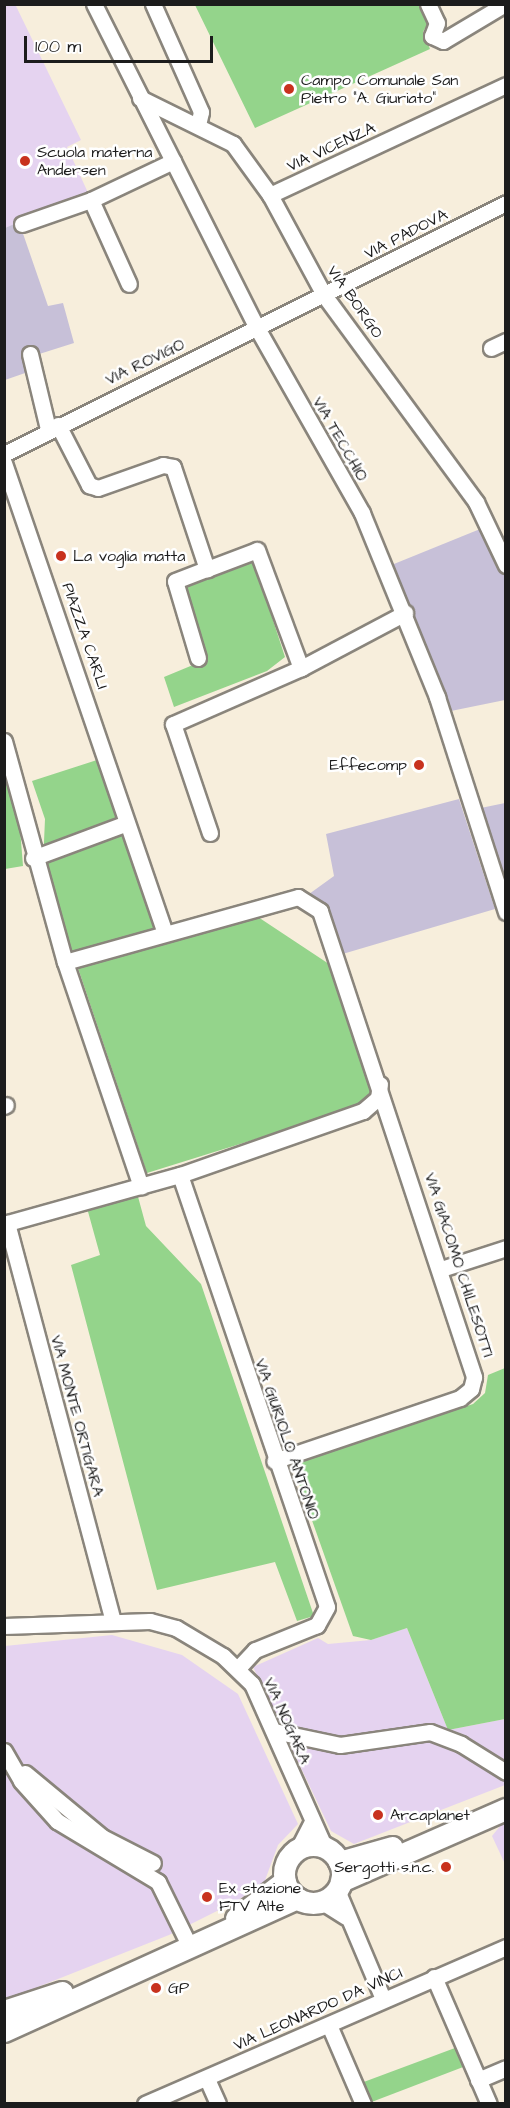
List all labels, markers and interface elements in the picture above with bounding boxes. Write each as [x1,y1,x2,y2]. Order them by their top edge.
scale bar [27,24,216,62]
text: 100 m [35,34,81,59]
place label: Campo Comunale San Pietro "A. Giuriato" [301,70,458,108]
marker: Campo Comunale San Pietro "A. Giuriato" [282,82,296,96]
street label: VIA VICENZA [284,118,378,176]
place label: Scuola materna Andersen [37,142,152,180]
marker: Scuola materna Andersen [18,154,32,168]
street label: VIA PADOVA [361,205,451,263]
street label: VIA BORGO [323,262,387,342]
street label: VIA ROVIGO [102,335,188,389]
street label: VIA TECCHIO [308,393,372,485]
place label: La voglia matta [73,546,185,566]
marker: La voglia matta [54,549,68,563]
street label: PIAZZA CARLI [58,580,112,692]
place label: Effecomp [329,755,407,775]
marker: Effecomp [412,758,426,772]
street label: VIA GIACOMO CHILESOTTI [420,1170,498,1360]
street label: VIA MONTE ORTIGARA [46,1333,108,1499]
street label: VIA GIURIOLO ANTONIO [250,1356,324,1522]
street label: VIA NOGARA [259,1675,315,1767]
place label: Arcaplanet [390,1805,470,1825]
marker: Arcaplanet [371,1808,385,1822]
place label: Sergotti s.n.c. [334,1857,434,1877]
marker: Sergotti s.n.c. [439,1860,453,1874]
place label: Ex stazione FTV Alte [219,1878,301,1916]
marker: Ex stazione FTV Alte [200,1890,214,1904]
street label: VIA LEONARDO DA VINCI [231,1963,405,2055]
place label: GP [168,1978,189,1998]
marker: GP [149,1981,163,1995]

